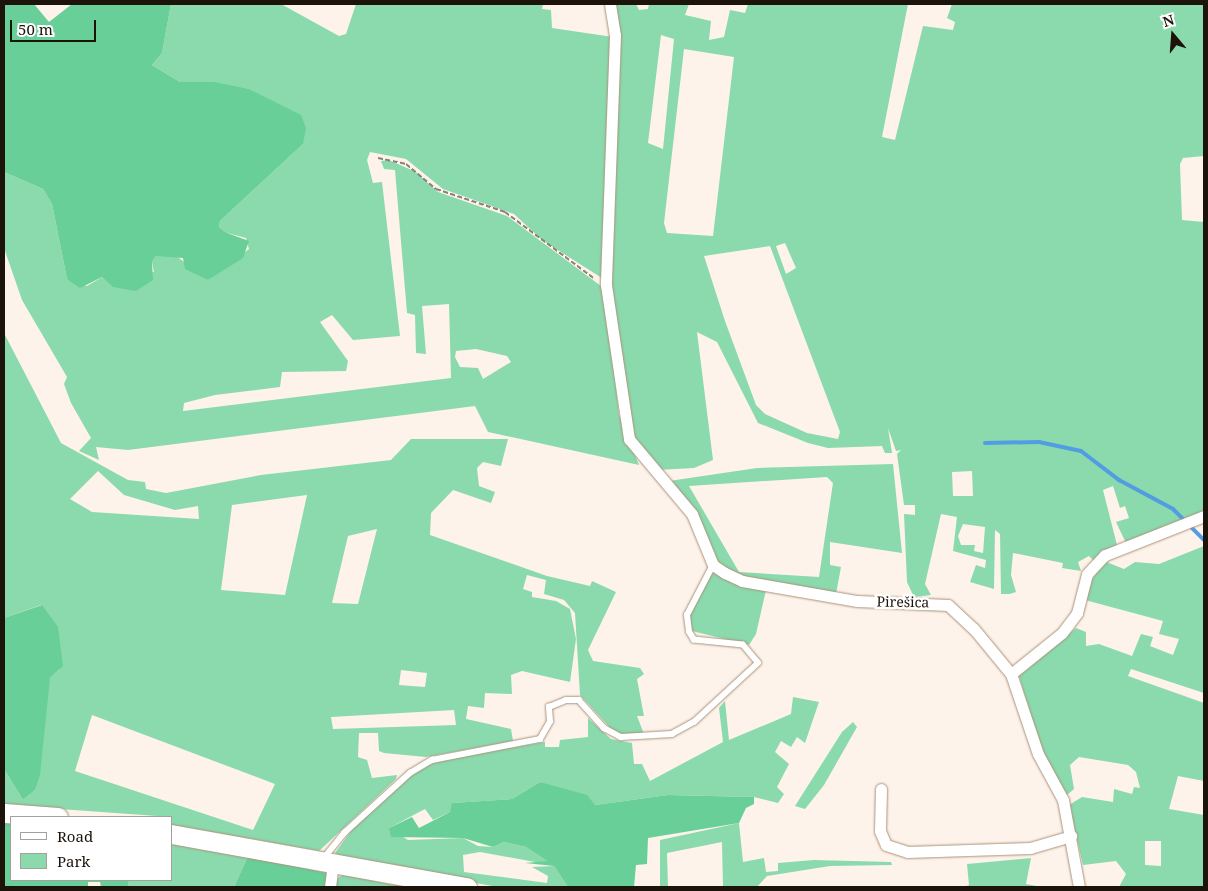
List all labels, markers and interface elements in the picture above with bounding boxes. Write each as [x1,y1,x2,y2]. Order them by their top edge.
scale bar [12,10,99,42]
north arrow [1148,10,1198,60]
text: N [1160,10,1176,31]
text: 50 m [18,19,53,39]
street label: Pirešica [877,593,929,611]
legend [10,816,172,881]
text: Road [57,826,93,846]
text: Park [57,851,90,871]

